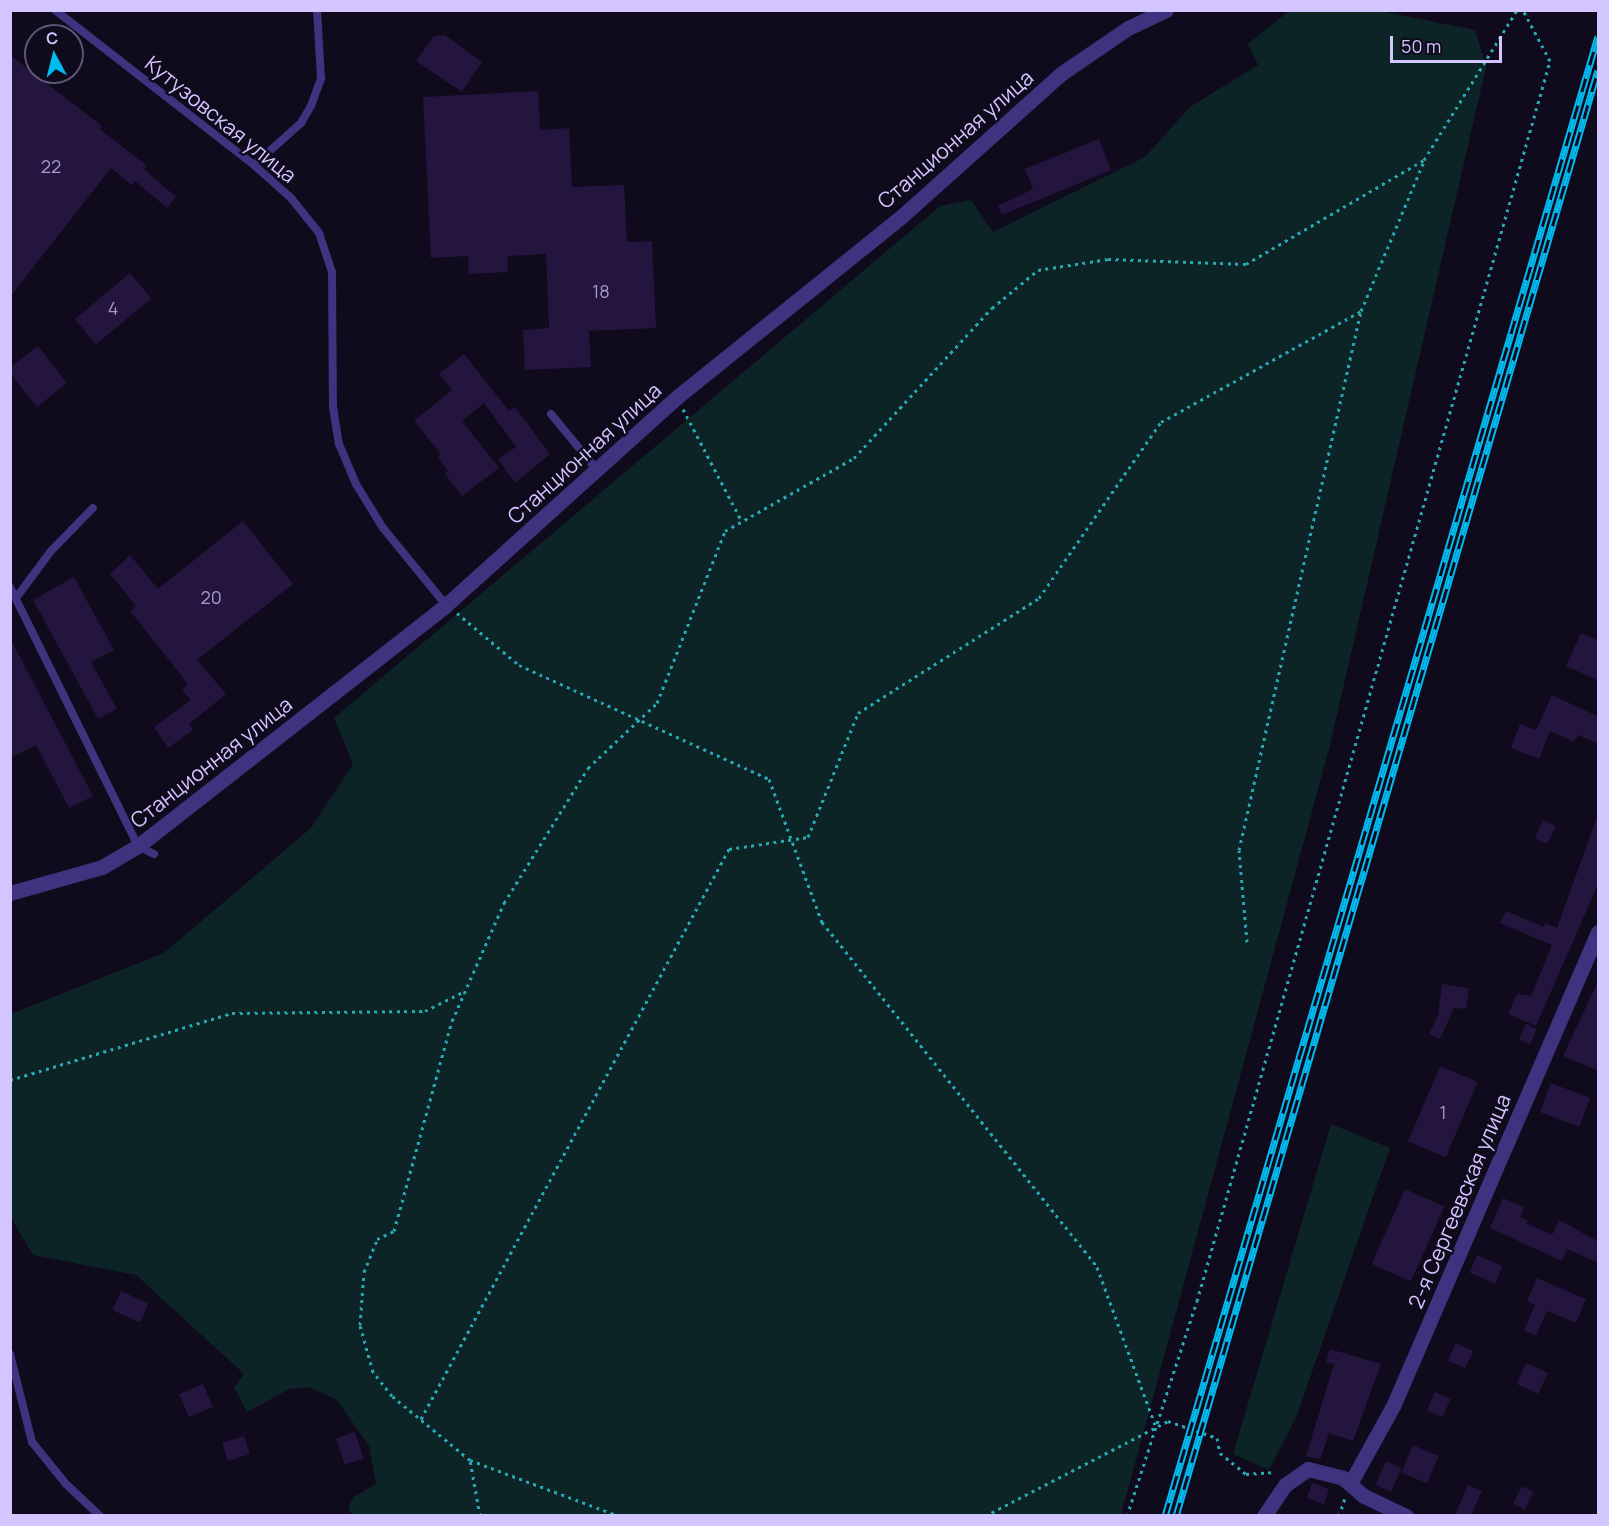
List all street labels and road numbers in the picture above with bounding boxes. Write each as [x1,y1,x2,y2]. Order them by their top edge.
street label: Кутузовская улица [140,50,302,188]
street label: Станционная улица [872,64,1038,214]
street label: Станционная улица [502,377,666,529]
street label: Станционная улица [125,691,297,833]
street label: 2-я Сергеевская улица [1402,1090,1516,1312]

